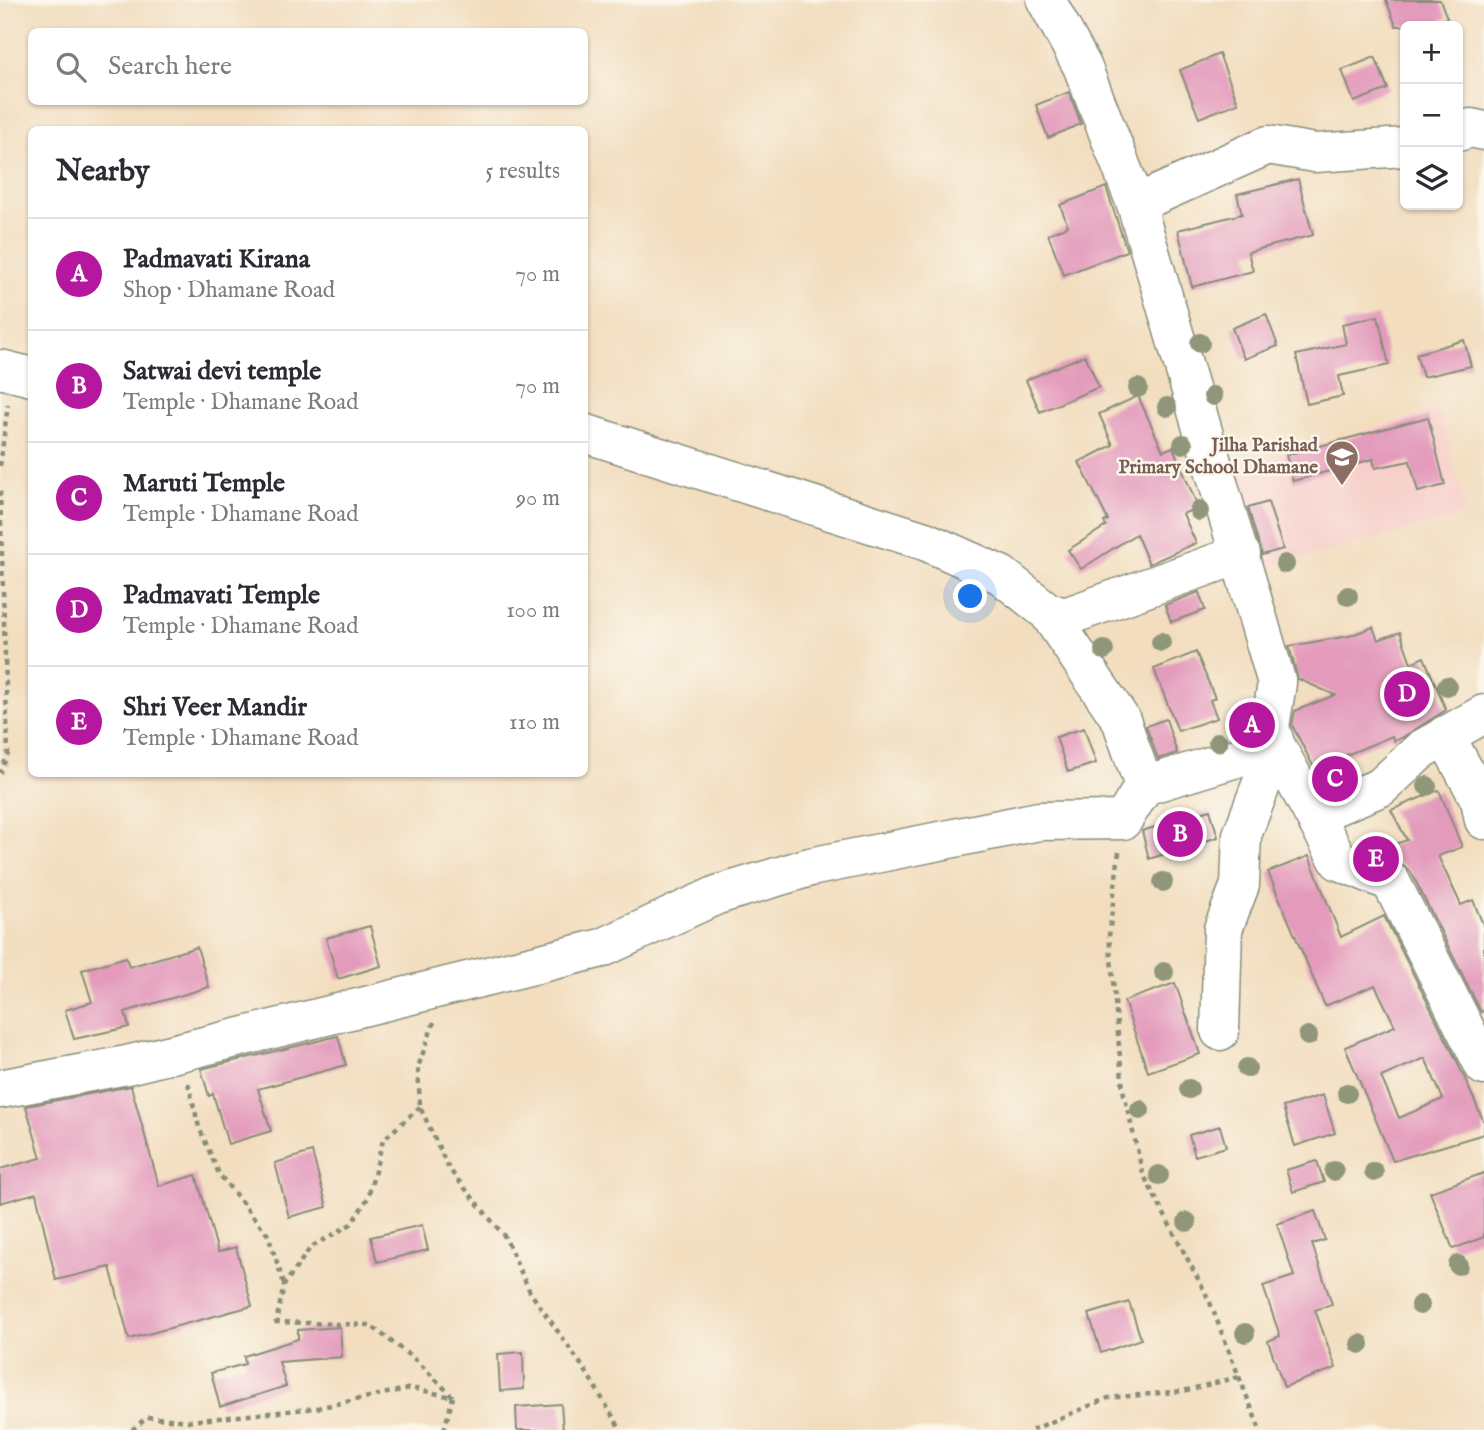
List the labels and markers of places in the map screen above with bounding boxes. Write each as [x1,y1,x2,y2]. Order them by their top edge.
place label: Jilha Parishad Primary School Dhamane [1119,434,1319,480]
school or university icon: Jilha Parishad Primary School Dhamane [1323,438,1361,487]
pin: D [1384,668,1430,720]
pin: A [1229,699,1275,751]
pin: C [1312,753,1358,805]
pin: B [1157,808,1203,860]
pin: E [1353,833,1399,885]

